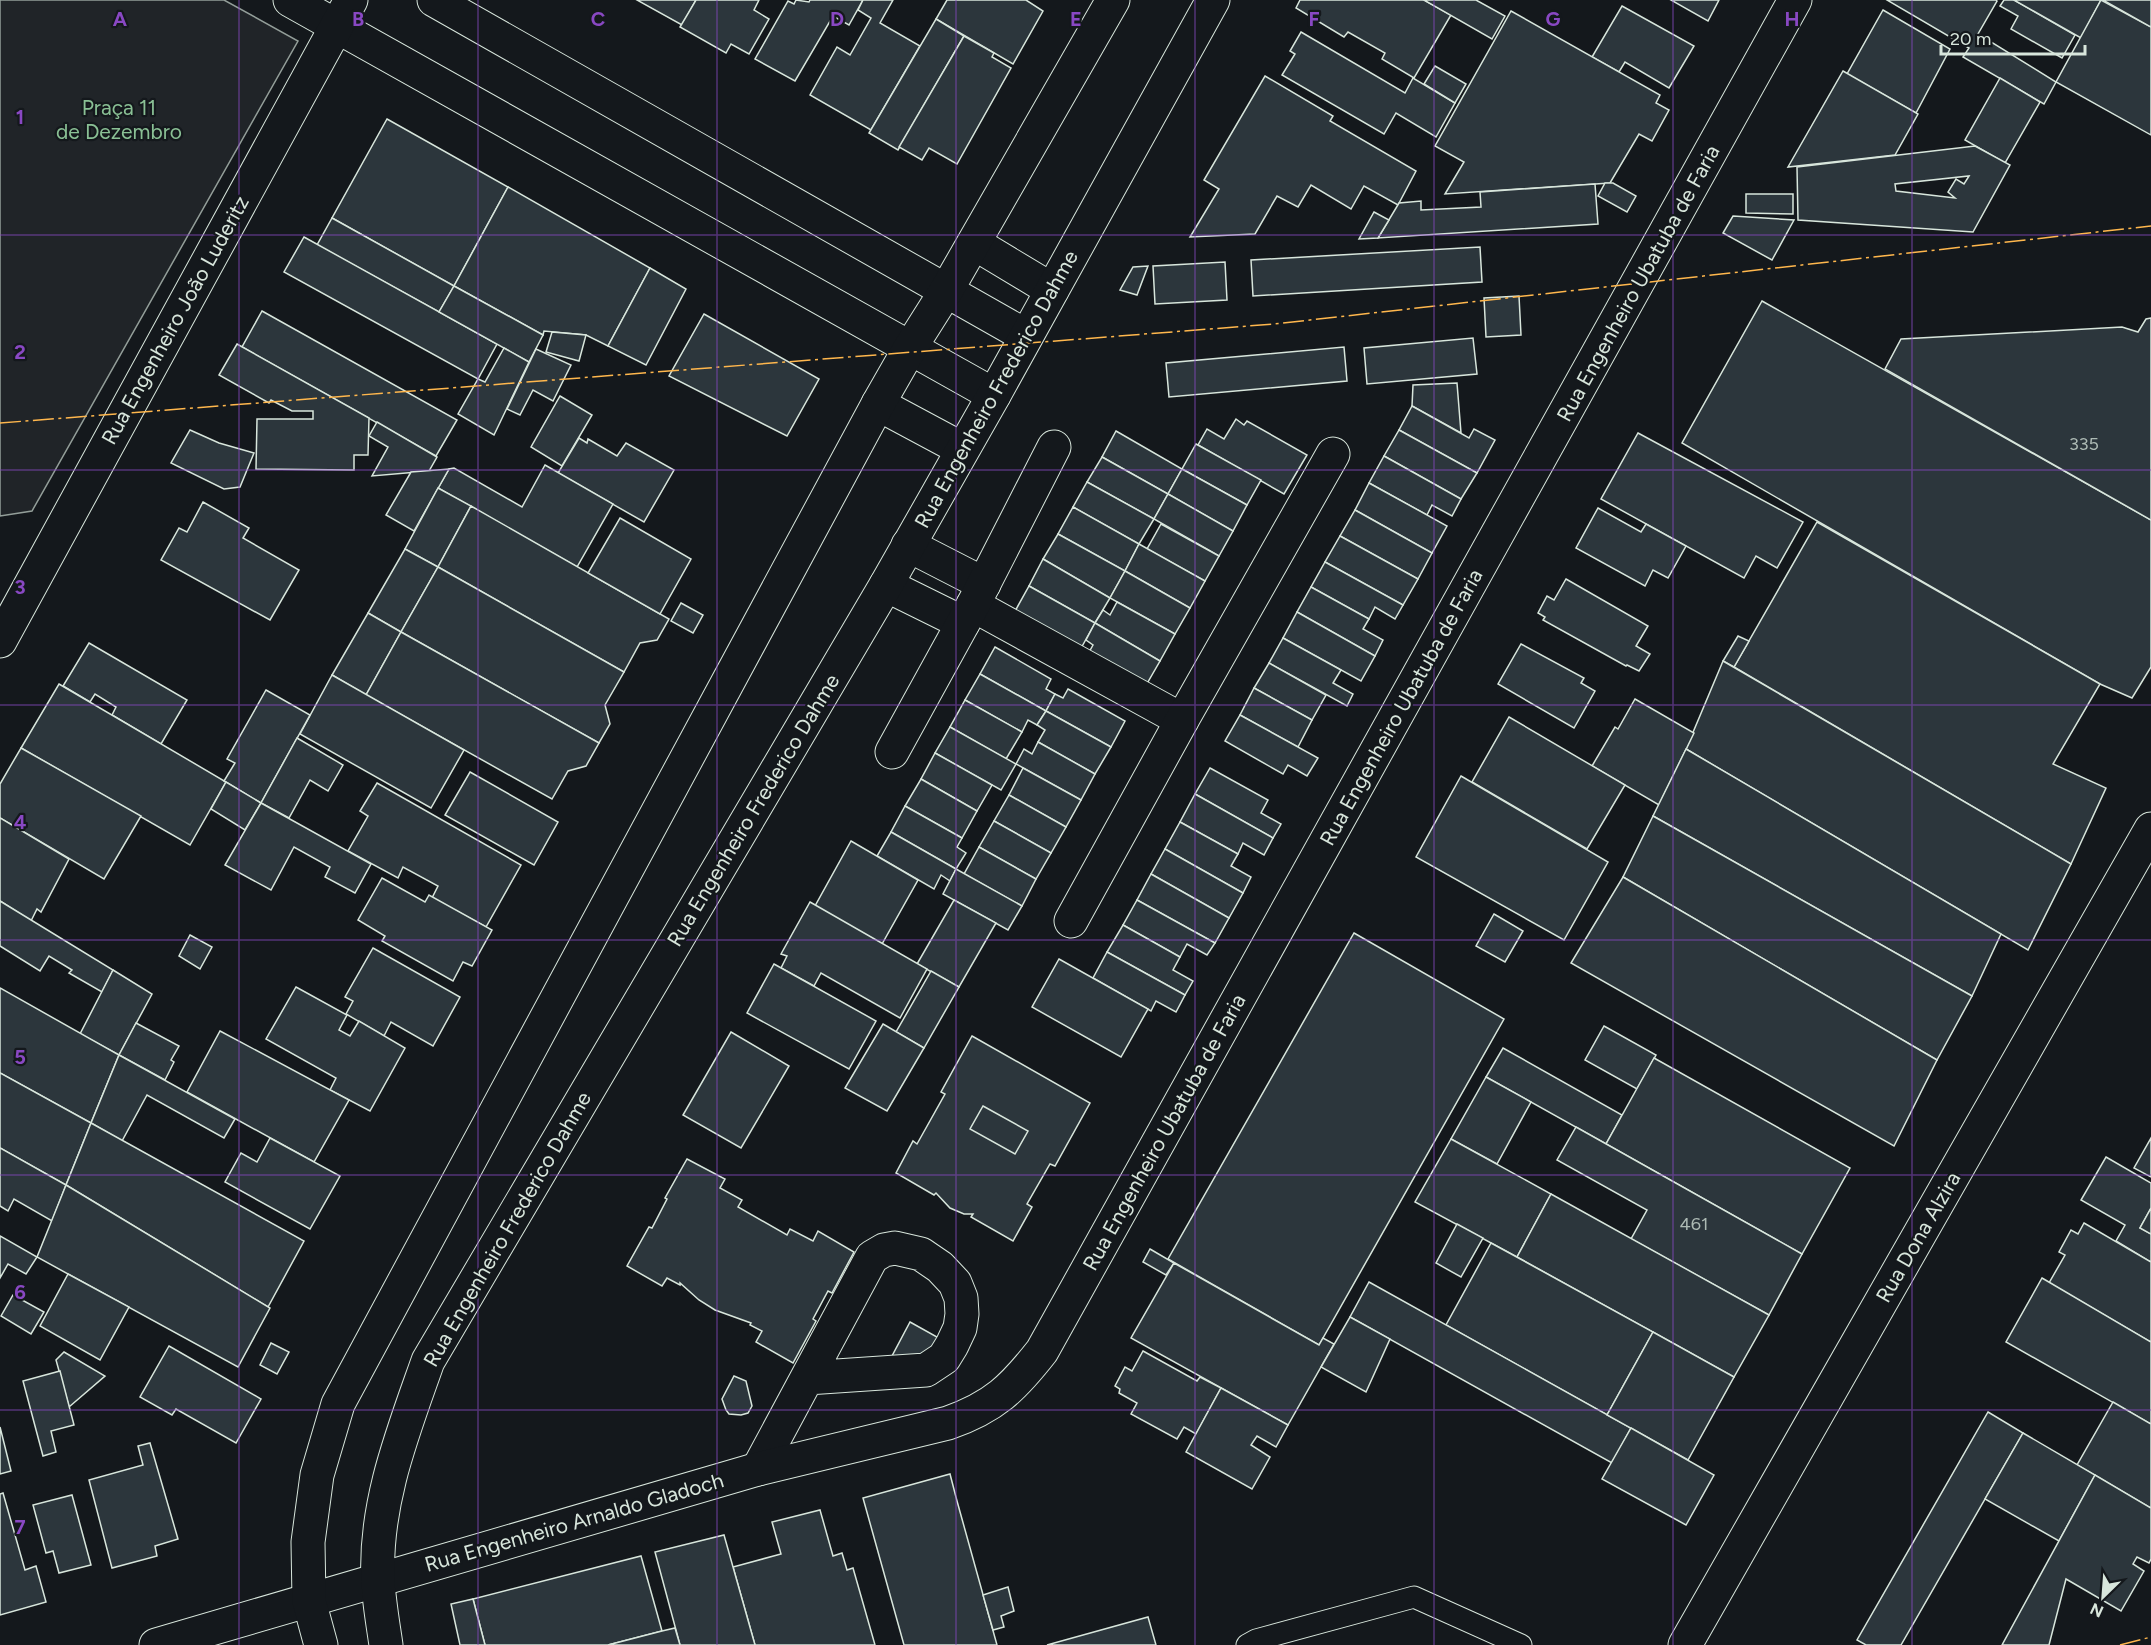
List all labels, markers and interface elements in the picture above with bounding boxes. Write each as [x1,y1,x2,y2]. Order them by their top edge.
text: A [113,7,128,31]
text: B [352,7,364,31]
text: C [591,7,605,31]
text: D [830,7,844,31]
text: E [1070,7,1082,31]
text: F [1308,7,1320,31]
text: G [1546,7,1561,31]
text: H [1785,7,1800,31]
scale bar [1941,18,2085,56]
text: 20 m [1950,28,1991,50]
park label: Praça 11 de Dezembro [56,95,182,144]
text: 1 [16,105,24,129]
street label: Rua Engenheiro Ubatuba de Faria [1551,140,1725,426]
street label: Rua Engenheiro João Luderitz [96,191,254,449]
street label: Rua Engenheiro Frederico Dahme [909,246,1083,532]
text: 2 [14,340,26,364]
house number: 335 [2069,433,2099,455]
street label: Rua Engenheiro Ubatuba de Faria [1314,564,1488,850]
text: 3 [14,575,26,599]
street label: Rua Engenheiro Frederico Dahme [662,669,844,951]
text: 4 [14,810,27,834]
street label: Rua Engenheiro Ubatuba de Faria [1077,989,1251,1275]
text: 5 [14,1045,26,1069]
street label: Rua Engenheiro Frederico Dahme [418,1087,596,1371]
street label: Rua Dona Alzira [1870,1167,1966,1307]
house number: 461 [1680,1213,1708,1235]
text: 6 [14,1280,26,1304]
street label: Rua Engenheiro Arnaldo Gladoch [422,1467,726,1577]
text: 7 [14,1515,26,1539]
north arrow [2073,1567,2133,1627]
text: N [2087,1599,2106,1621]

